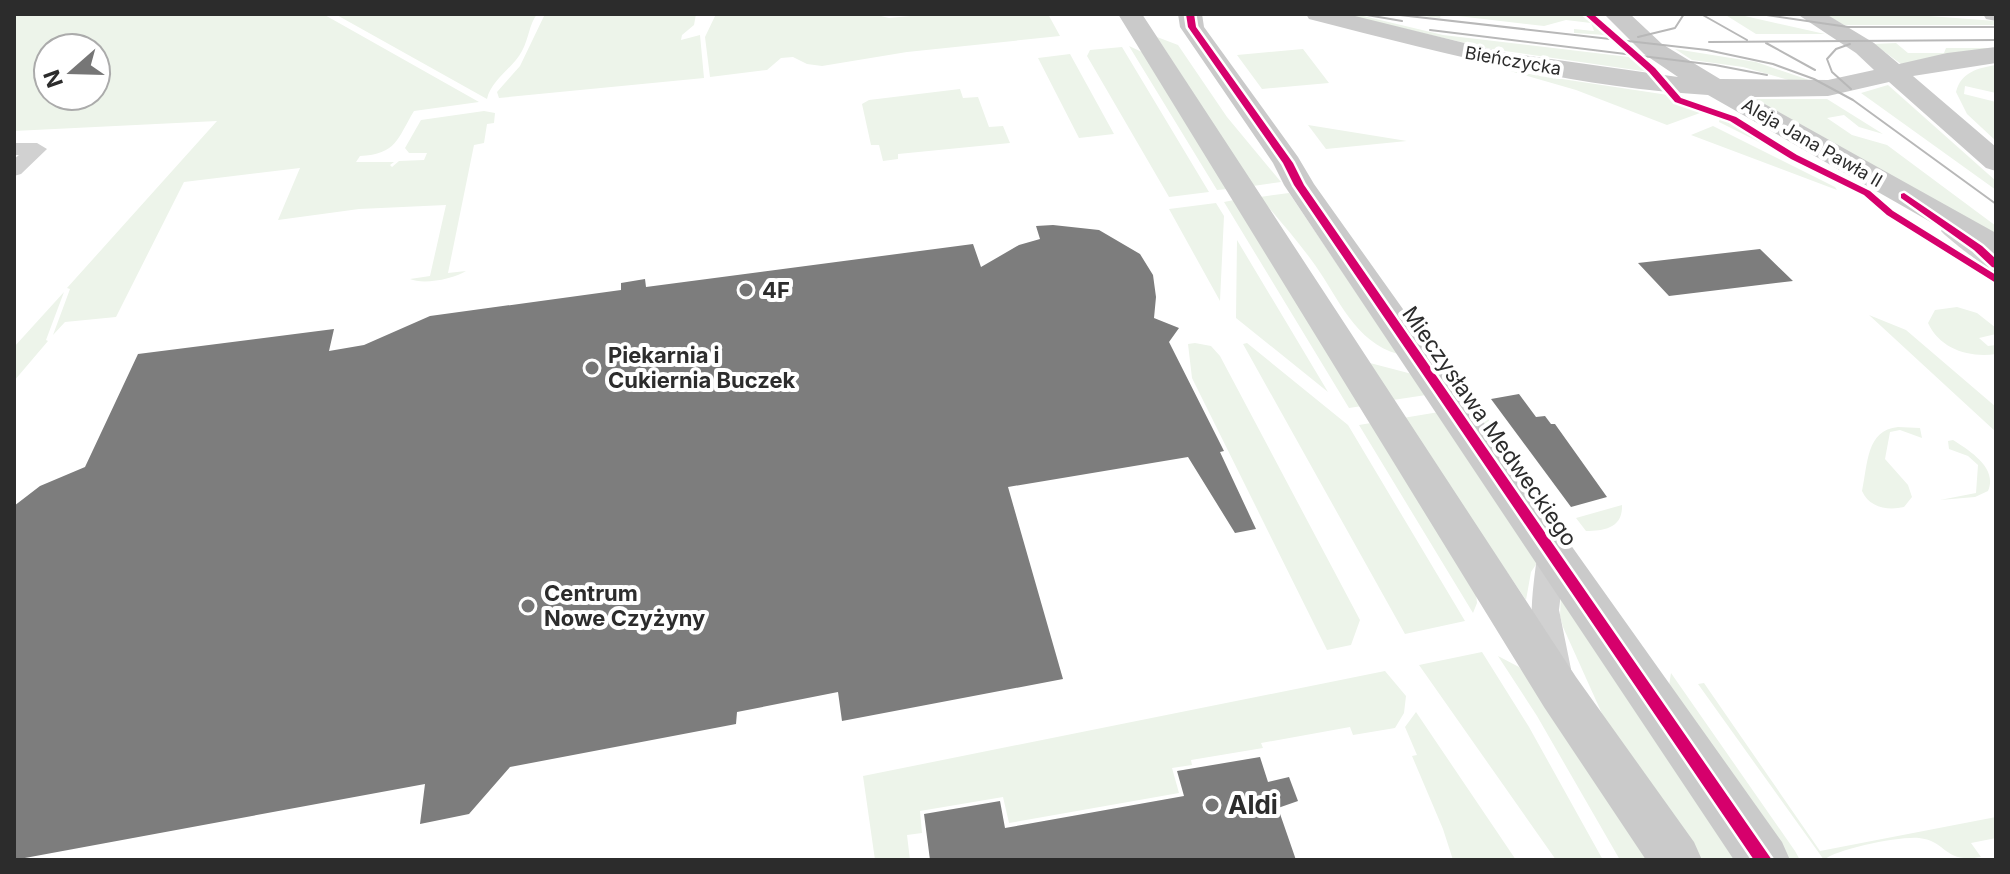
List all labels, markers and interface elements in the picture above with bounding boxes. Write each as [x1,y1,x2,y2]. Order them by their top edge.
north arrow [32,32,112,112]
street label: Bieńczycka [1463,42,1563,79]
text: N [38,67,68,91]
street label: Aleja Jana Pawła II [1738,94,1886,191]
place label: 4F [762,277,790,303]
marker: 4F [737,281,755,299]
street label: Mieczysława Medweckiego [1397,301,1583,551]
place label: Piekarnia i Cukiernia Buczek [608,342,796,393]
marker: Piekarnia i Cukiernia Buczek [583,359,601,377]
place label: Centrum Nowe Czyżyny [544,580,705,631]
marker: Centrum Nowe Czyżyny [519,597,537,615]
place label: Aldi [1228,789,1278,820]
marker: Aldi [1203,796,1221,814]

